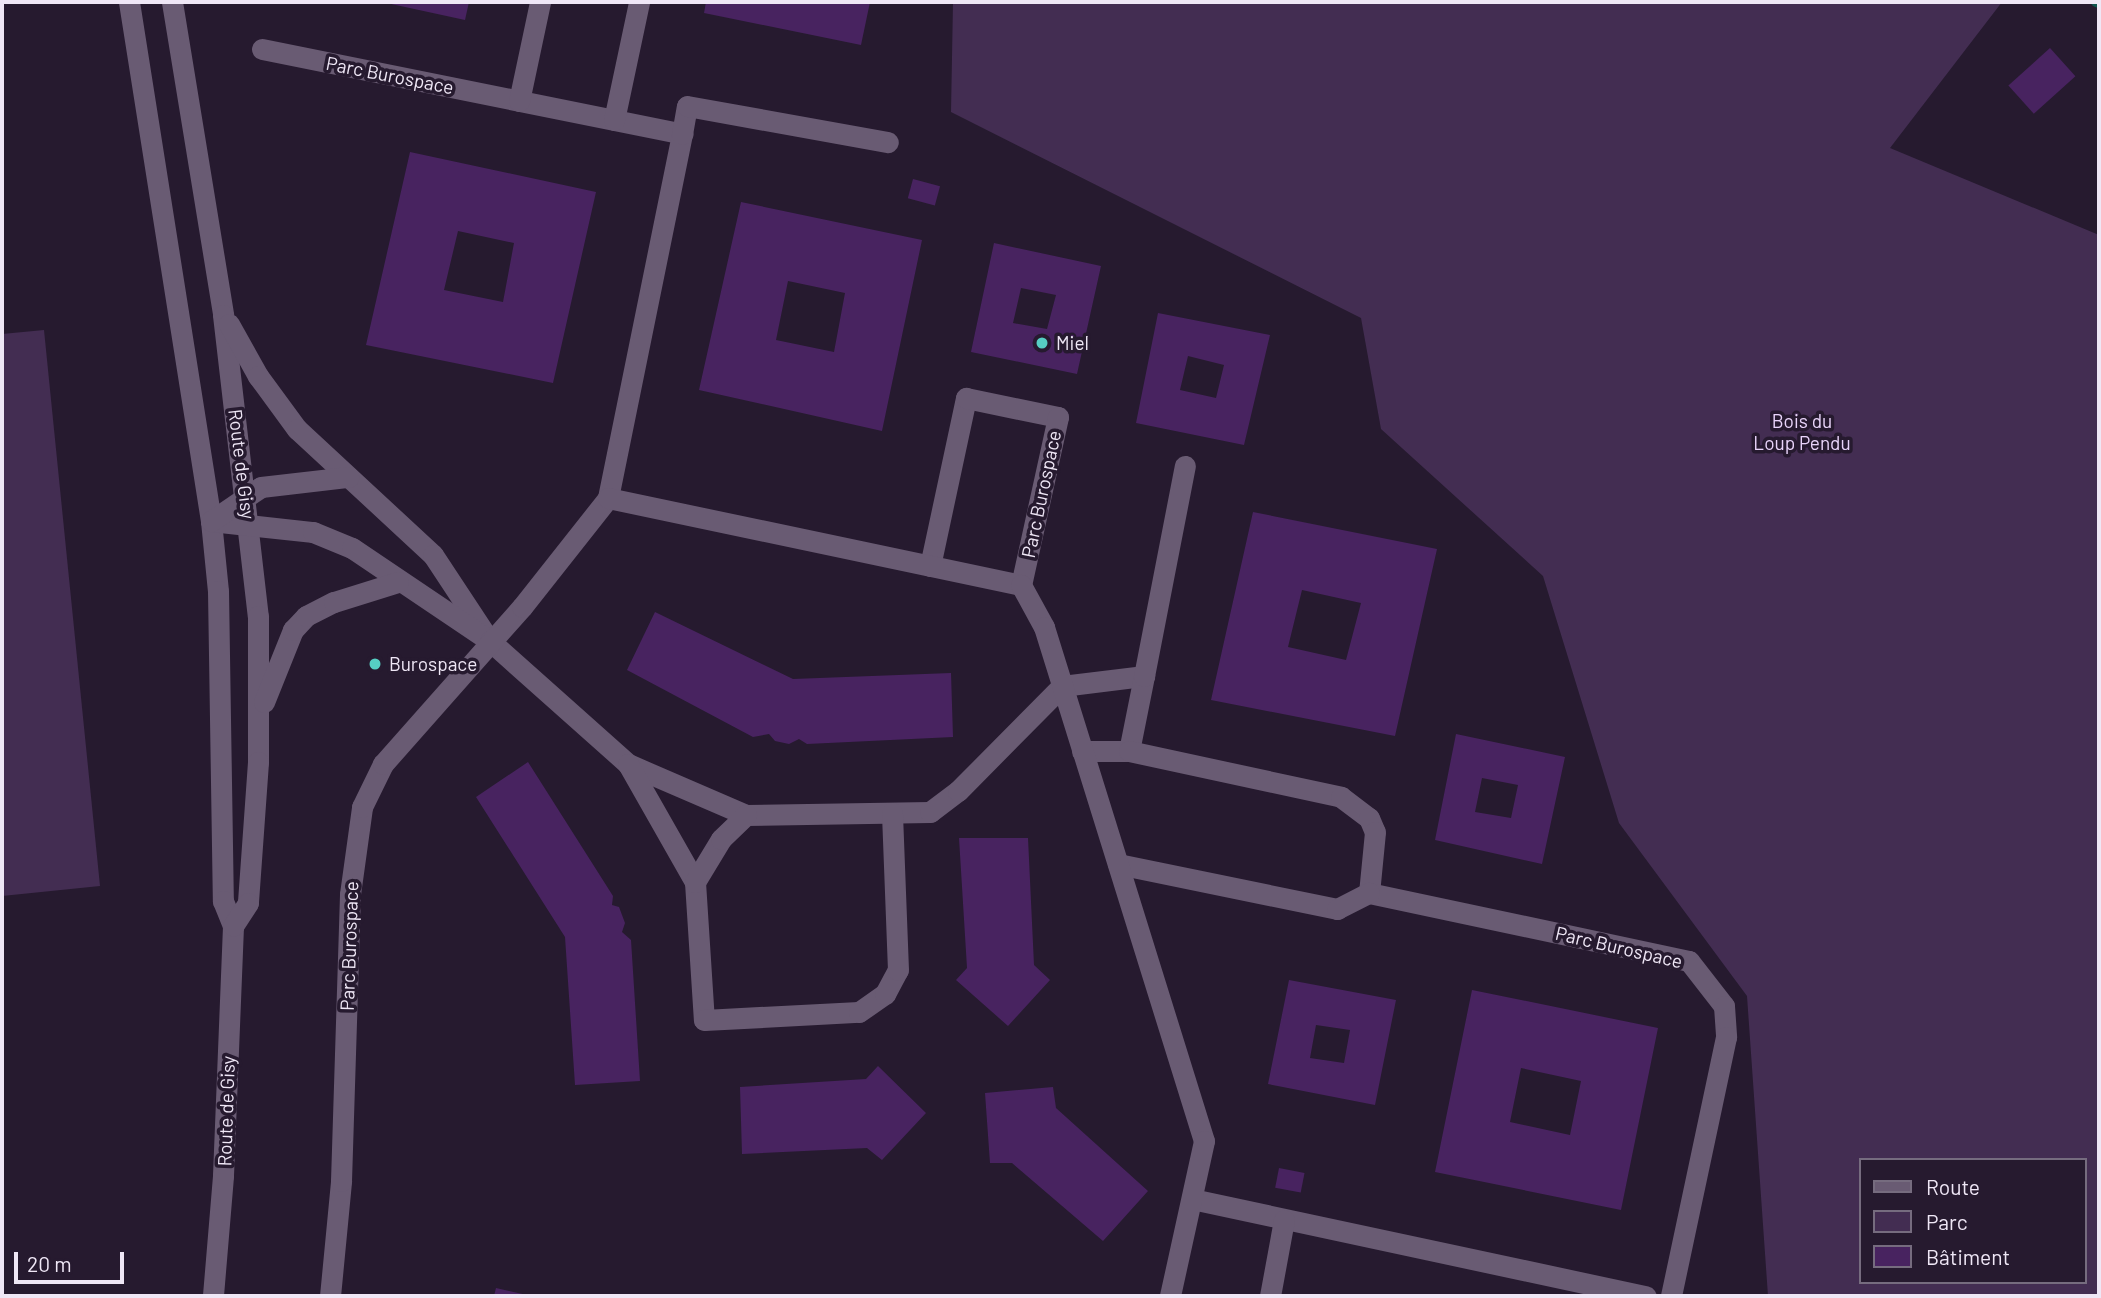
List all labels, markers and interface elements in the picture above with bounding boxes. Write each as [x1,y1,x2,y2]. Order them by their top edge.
street label: Parc Burospace [324,51,456,99]
place label: Miel [1056,332,1089,354]
marker: Miel [1034,335,1050,351]
street label: Route de Gisy [224,408,260,520]
park label: Bois du Loup Pendu [1753,410,1851,454]
street label: Parc Burospace [1016,428,1066,560]
place label: Burospace [389,653,477,675]
marker: Burospace [367,656,383,672]
street label: Parc Burospace [335,881,363,1011]
street label: Parc Burospace [1553,921,1685,973]
street label: Route de Gisy [213,1055,239,1167]
legend [1860,1158,2087,1284]
text: Route [1926,1174,1980,1199]
text: Parc [1926,1209,1968,1234]
scale bar [18,1238,128,1282]
text: Bâtiment [1926,1244,2010,1269]
text: 20 m [27,1251,72,1276]

